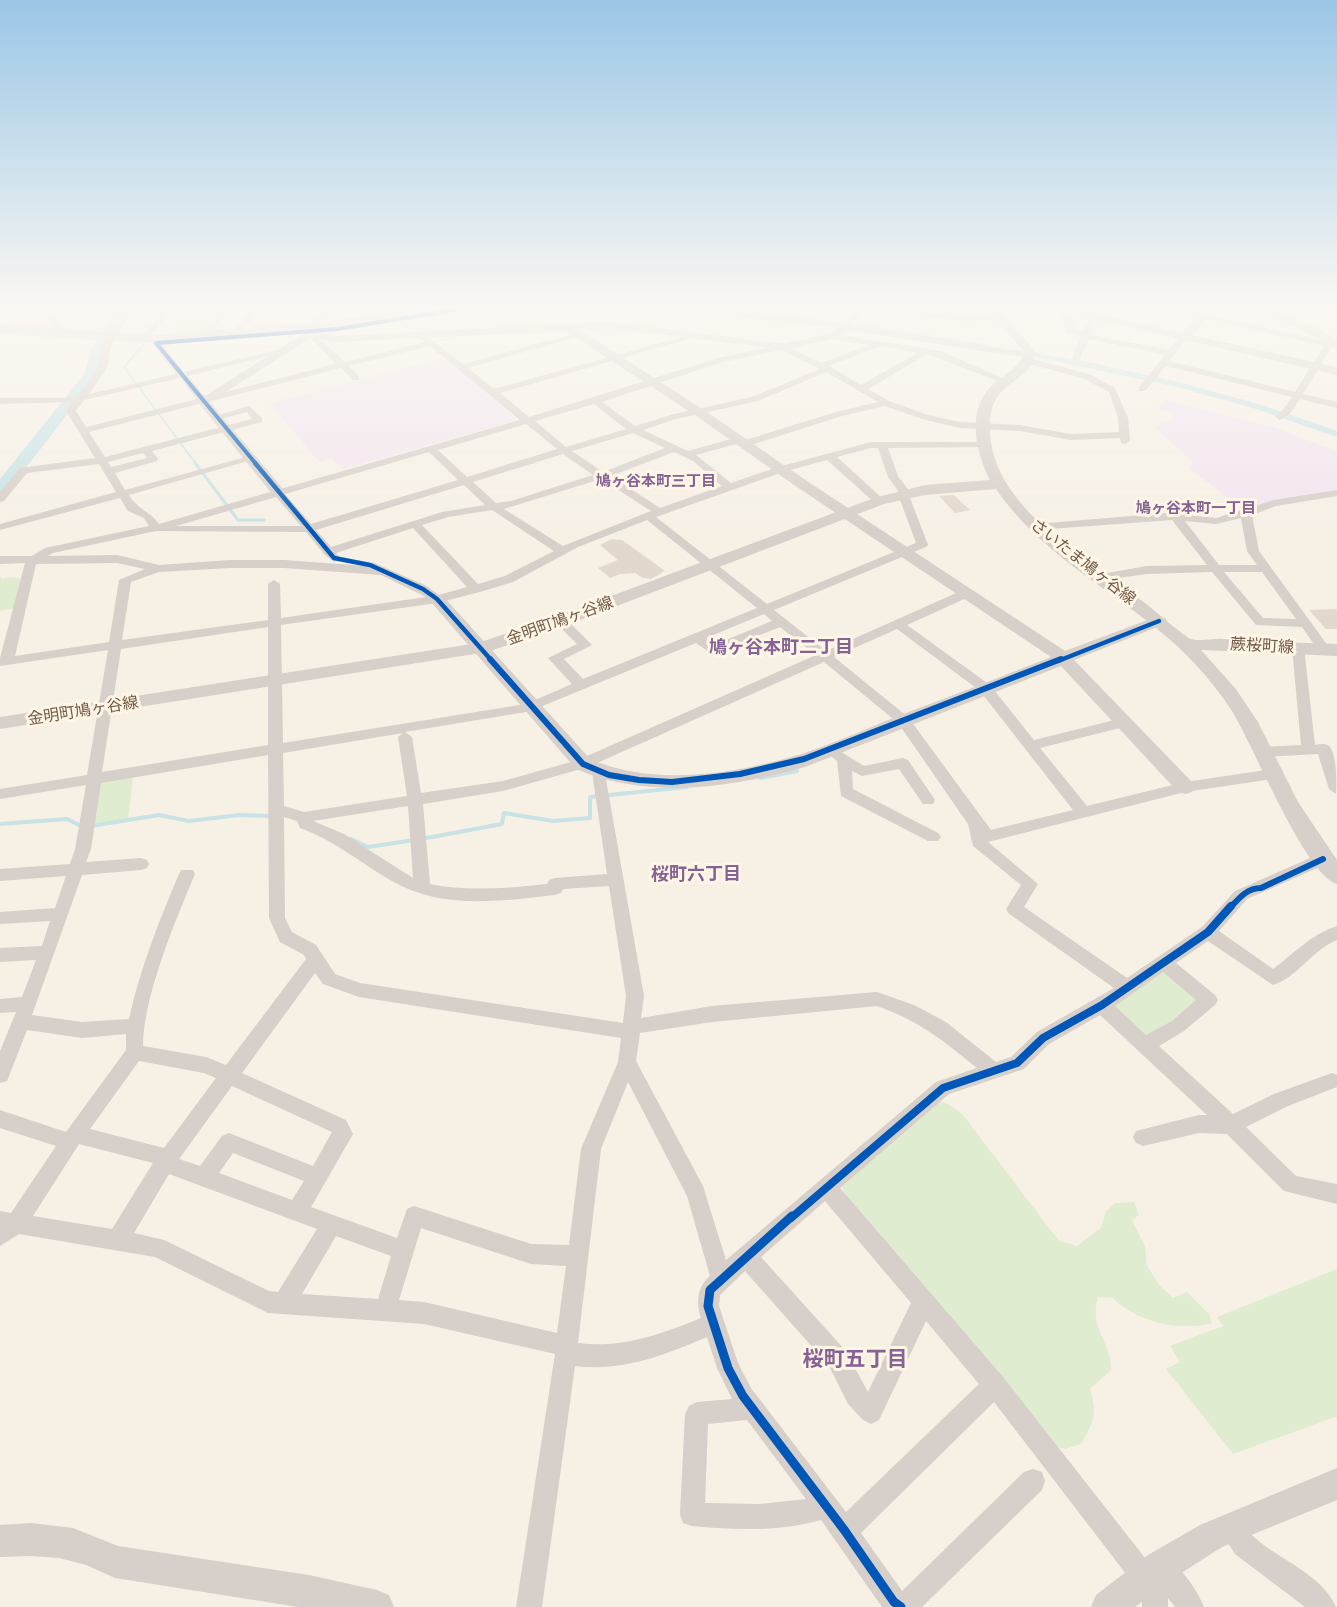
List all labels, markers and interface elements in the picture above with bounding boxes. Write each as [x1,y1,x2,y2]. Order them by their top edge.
district label: 鳩ヶ谷本町三丁目 [596,472,716,490]
district label: 鳩ヶ谷本町一丁目 [1136,499,1256,517]
street label: さいたま鳩ヶ谷線 [1027,515,1139,609]
street label: 金明町鳩ヶ谷線 [504,593,616,649]
street label: 蕨桜町線 [1230,635,1294,657]
district label: 鳩ヶ谷本町二丁目 [709,637,853,659]
street label: 金明町鳩ヶ谷線 [26,693,140,729]
district label: 桜町六丁目 [651,864,741,886]
district label: 桜町五丁目 [803,1347,907,1373]

